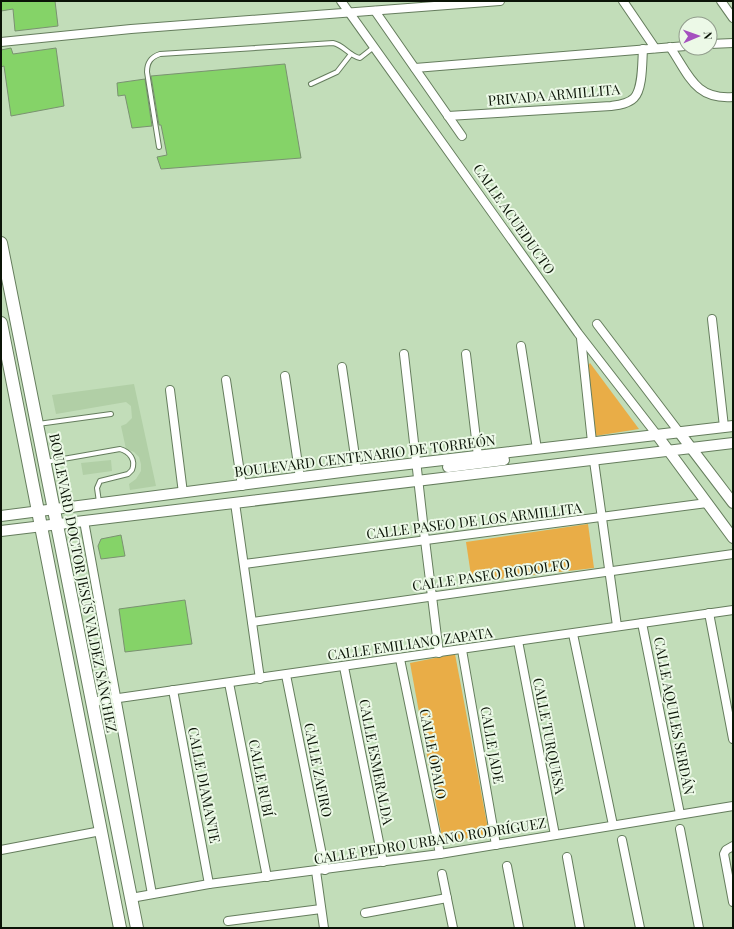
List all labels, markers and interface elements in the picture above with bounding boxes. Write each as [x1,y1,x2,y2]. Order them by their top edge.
north arrow [678,16,718,56]
text: N [701,31,716,40]
street label: PRIVADA ARMILLITA [487,79,621,110]
street label: CALLE ACUEDUCTO [469,160,560,278]
street label: BOULEVARD CENTENARIO DE TORREÓN [233,430,497,481]
street label: BOULEVARD DOCTOR JESÚS VALDEZ SÁNCHEZ [45,432,122,734]
street label: CALLE PASEO DE LOS ARMILLITA [365,498,583,543]
street label: CALLE PASEO RODOLFO [411,554,571,595]
street label: CALLE EMILIANO ZAPATA [326,622,494,665]
street label: CALLE AQUILES SERDÁN [650,635,699,797]
street label: CALLE TURQUESA [529,676,570,796]
street label: CALLE ESMERALDA [355,697,398,827]
street label: CALLE JADE [476,705,509,785]
street label: CALLE ÓPALO [415,707,452,801]
street label: CALLE ZAFIRO [300,721,337,819]
street label: CALLE DIAMANTE [184,725,225,845]
street label: CALLE RUBÍ [245,738,278,819]
street label: CALLE PEDRO URBANO RODRÍGUEZ [312,813,547,868]

